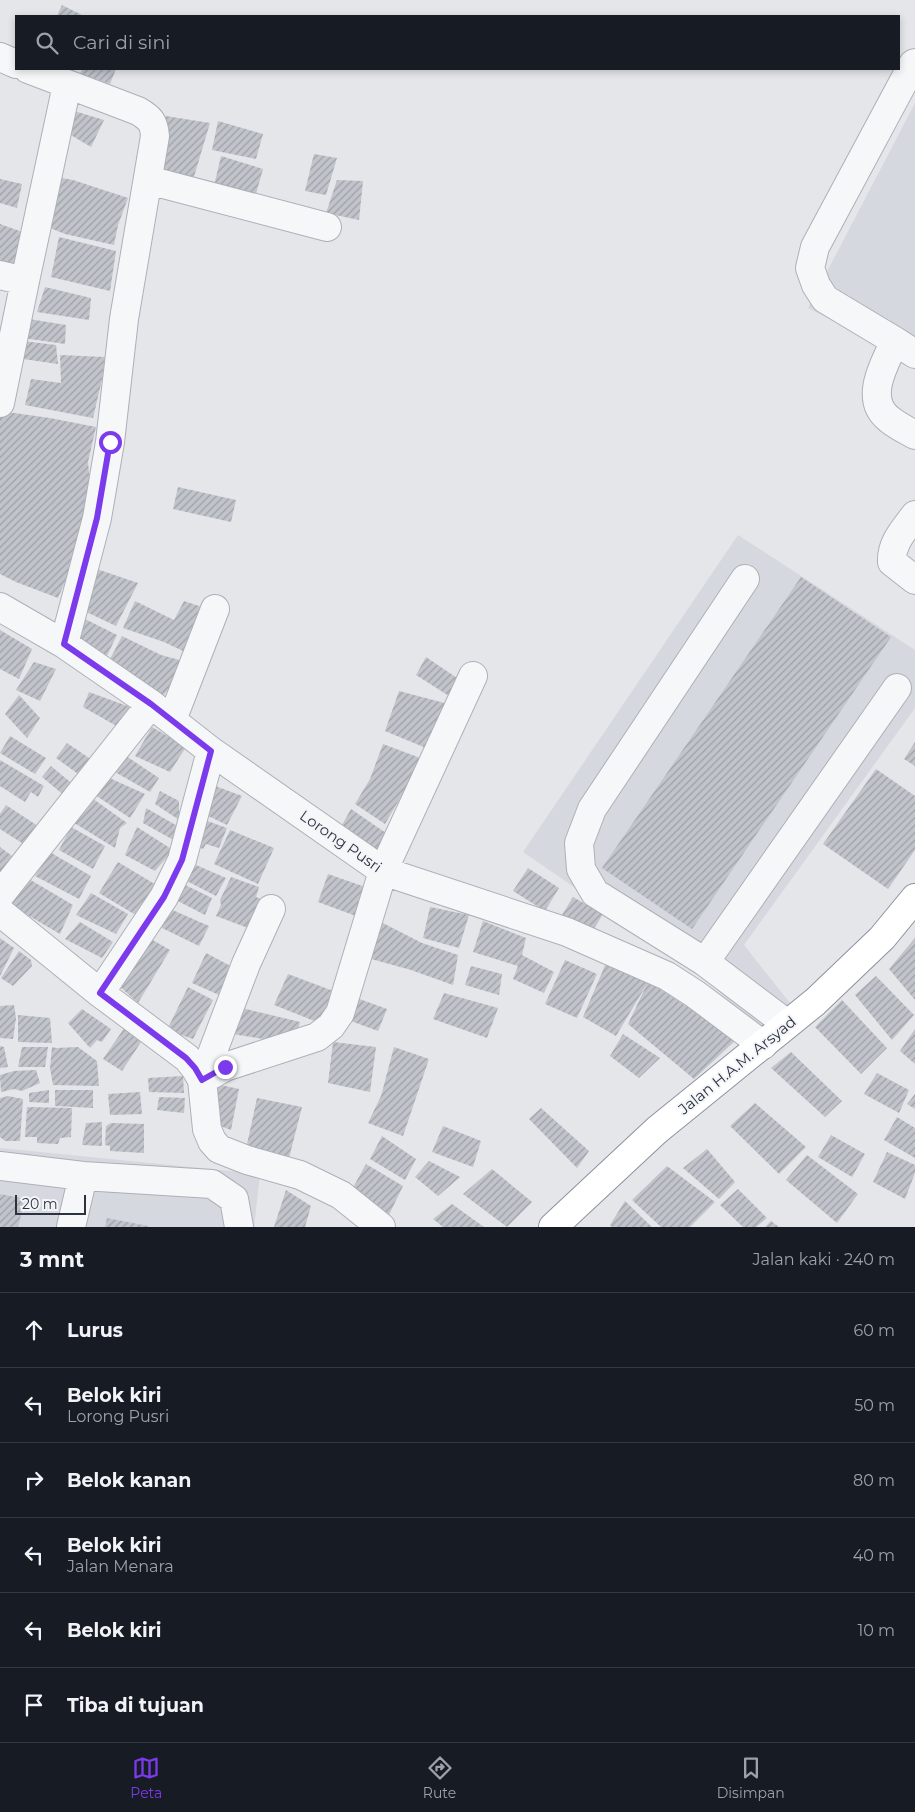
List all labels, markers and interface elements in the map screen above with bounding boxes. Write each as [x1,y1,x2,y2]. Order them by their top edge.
search box [15,15,900,70]
icon: search [33,29,61,57]
text: Cari di sini [73,31,170,54]
route start [99,431,122,454]
street label: Lorong Pusri [296,806,386,876]
street label: Jalan H.A.M. Arsyad [674,1012,800,1119]
route end [214,1056,237,1079]
scale bar [15,1192,86,1215]
text: 20 m [22,1195,58,1213]
text: 3 mnt [20,1247,84,1272]
text: Jalan kaki · 240 m [753,1250,895,1269]
icon: ahead [20,1316,48,1344]
text: Lurus [67,1319,123,1342]
text: 60 m [853,1321,895,1340]
text: Belok kiri [67,1384,162,1407]
icon: left [20,1391,48,1419]
text: 50 m [854,1396,895,1415]
text: Lorong Pusri [67,1407,169,1426]
icon: right [20,1466,48,1494]
text: Belok kanan [67,1469,191,1492]
text: 80 m [853,1471,895,1490]
text: Belok kiri [67,1534,162,1557]
icon: left [20,1541,48,1569]
text: 40 m [853,1546,895,1565]
text: Jalan Menara [67,1557,174,1576]
icon: left [20,1616,48,1644]
text: Belok kiri [67,1619,162,1642]
text: 10 m [857,1621,895,1640]
icon: arrive [20,1691,48,1719]
text: Tiba di tujuan [67,1694,204,1717]
tab: Peta [130,1754,162,1802]
tab: Rute [423,1754,456,1802]
tab: Disimpan [717,1754,785,1802]

